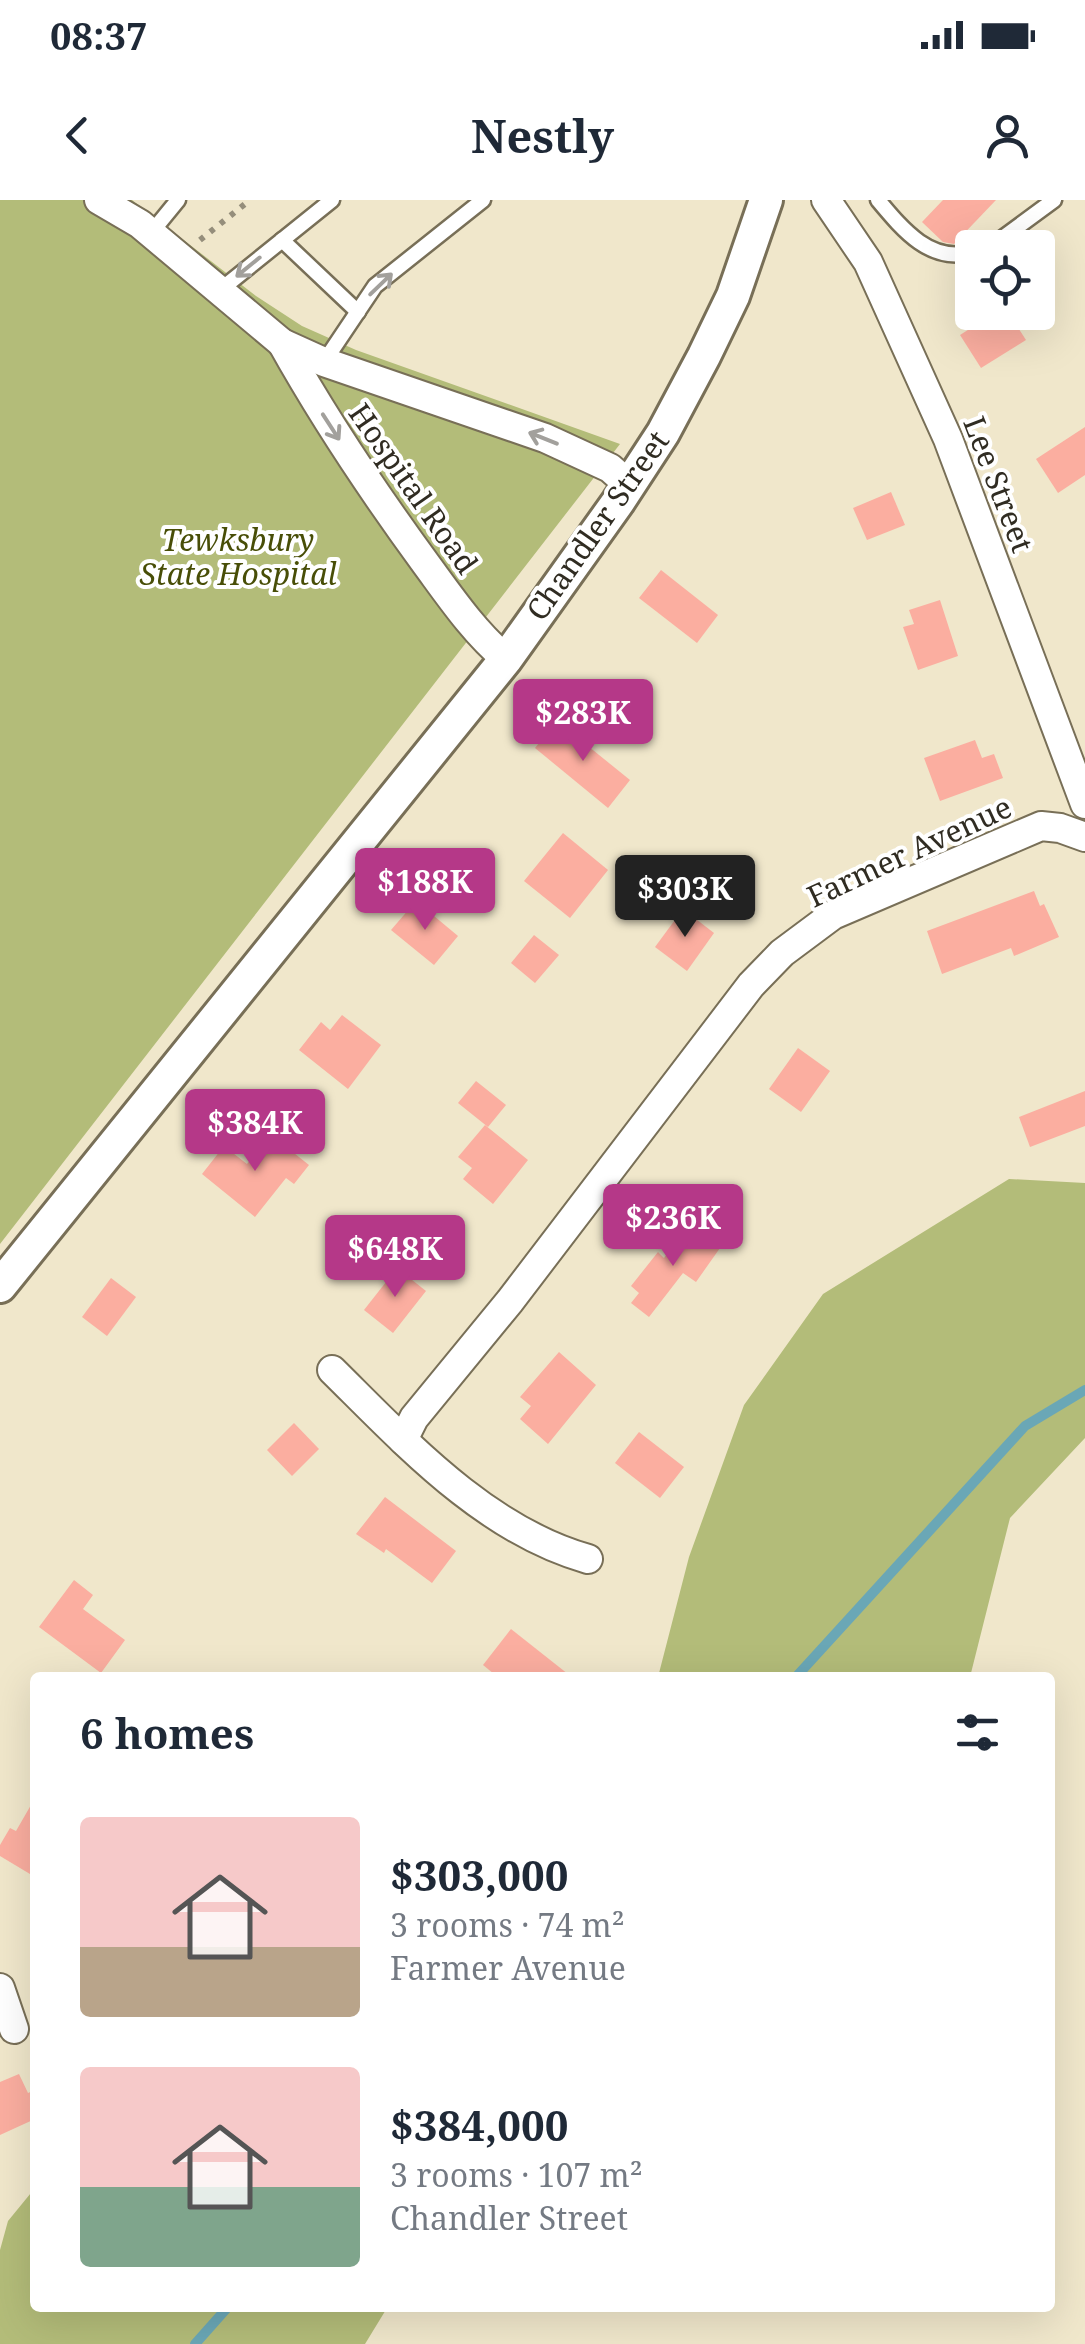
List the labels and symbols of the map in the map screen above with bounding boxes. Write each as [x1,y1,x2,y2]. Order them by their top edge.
one-way arrow [236,256,262,278]
one-way arrow [369,272,393,296]
street label: Hospital Road [340,395,488,581]
street label: Lee Street [954,410,1044,558]
one-way arrow [320,413,341,441]
street label: Chandler Street [516,422,678,628]
one-way arrow [528,428,559,446]
park label: Tewksbury State Hospital [139,519,337,594]
pin: $283K [513,679,653,764]
street label: Farmer Avenue [800,786,1018,916]
pin: $188K [355,848,495,933]
pin: $303K [615,855,755,940]
pin: $384K [185,1089,325,1174]
pin: $236K [603,1184,743,1269]
pin: $648K [325,1215,465,1300]

